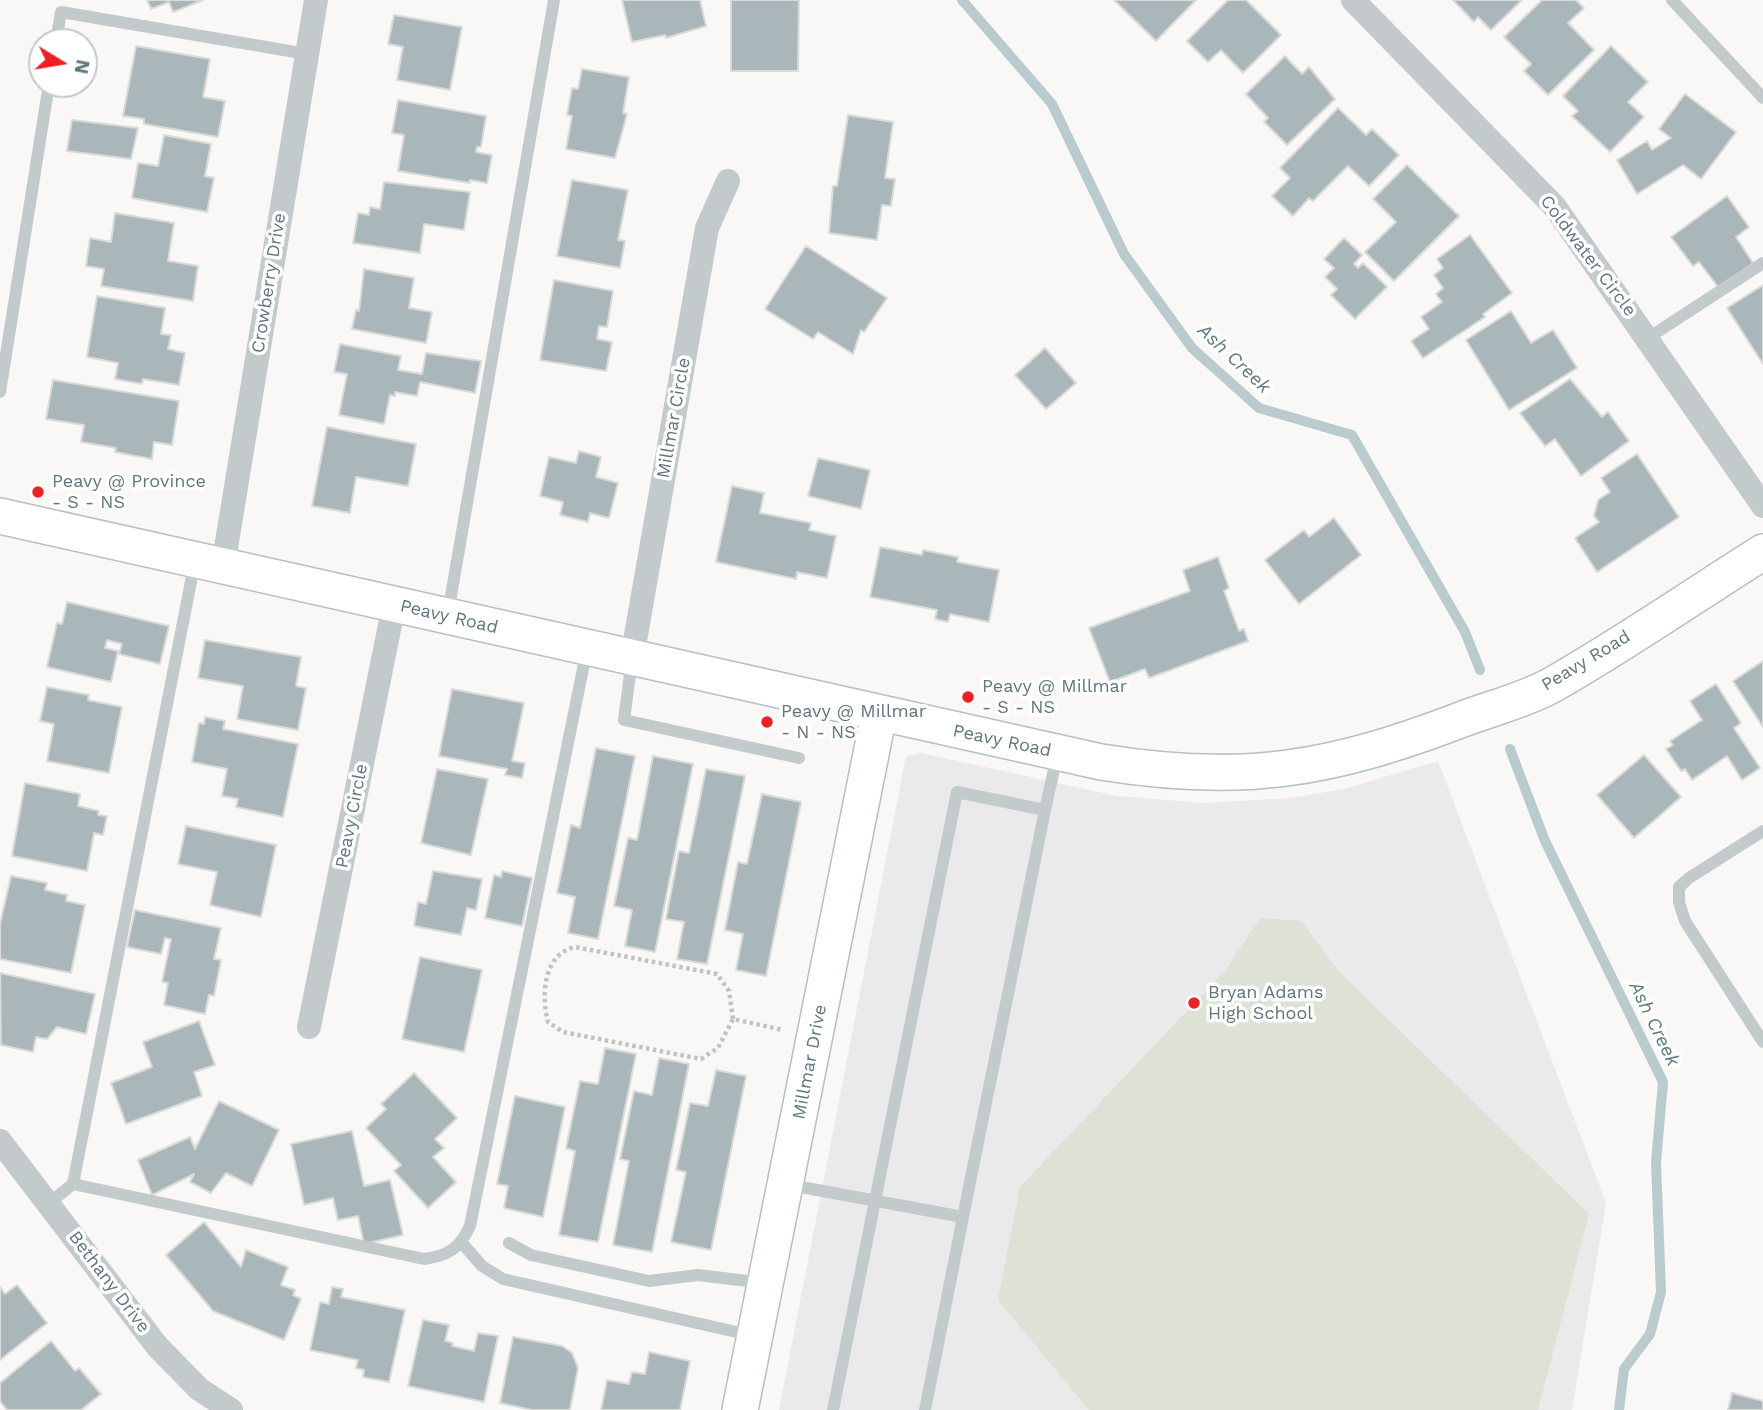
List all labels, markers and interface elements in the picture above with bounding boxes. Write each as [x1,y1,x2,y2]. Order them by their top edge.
north arrow [28,28,98,98]
text: N [70,58,95,76]
street label: Coldwater Circle [1535,191,1641,321]
street label: Crowberry Drive [247,211,291,355]
water label: Ash Creek [1193,319,1275,399]
street label: Millmar Circle [653,356,695,480]
place label: Peavy @ Province - S - NS [52,471,206,514]
marker: Peavy @ Province - S - NS [30,484,46,500]
street label: Peavy Road [398,595,500,639]
street label: Peavy Road [1538,626,1634,696]
place label: Peavy @ Millmar - S - NS [982,676,1127,718]
marker: Peavy @ Millmar - S - NS [960,689,976,705]
place label: Peavy @ Millmar - N - NS [781,701,926,744]
marker: Peavy @ Millmar - N - NS [759,714,775,730]
street label: Peavy Road [951,720,1053,762]
street label: Peavy Circle [331,762,373,870]
water label: Ash Creek [1624,978,1684,1070]
place label: Bryan Adams High School [1208,982,1323,1024]
marker: Bryan Adams High School [1186,995,1202,1011]
street label: Millmar Drive [788,1003,832,1121]
street label: Bethany Drive [64,1227,154,1337]

